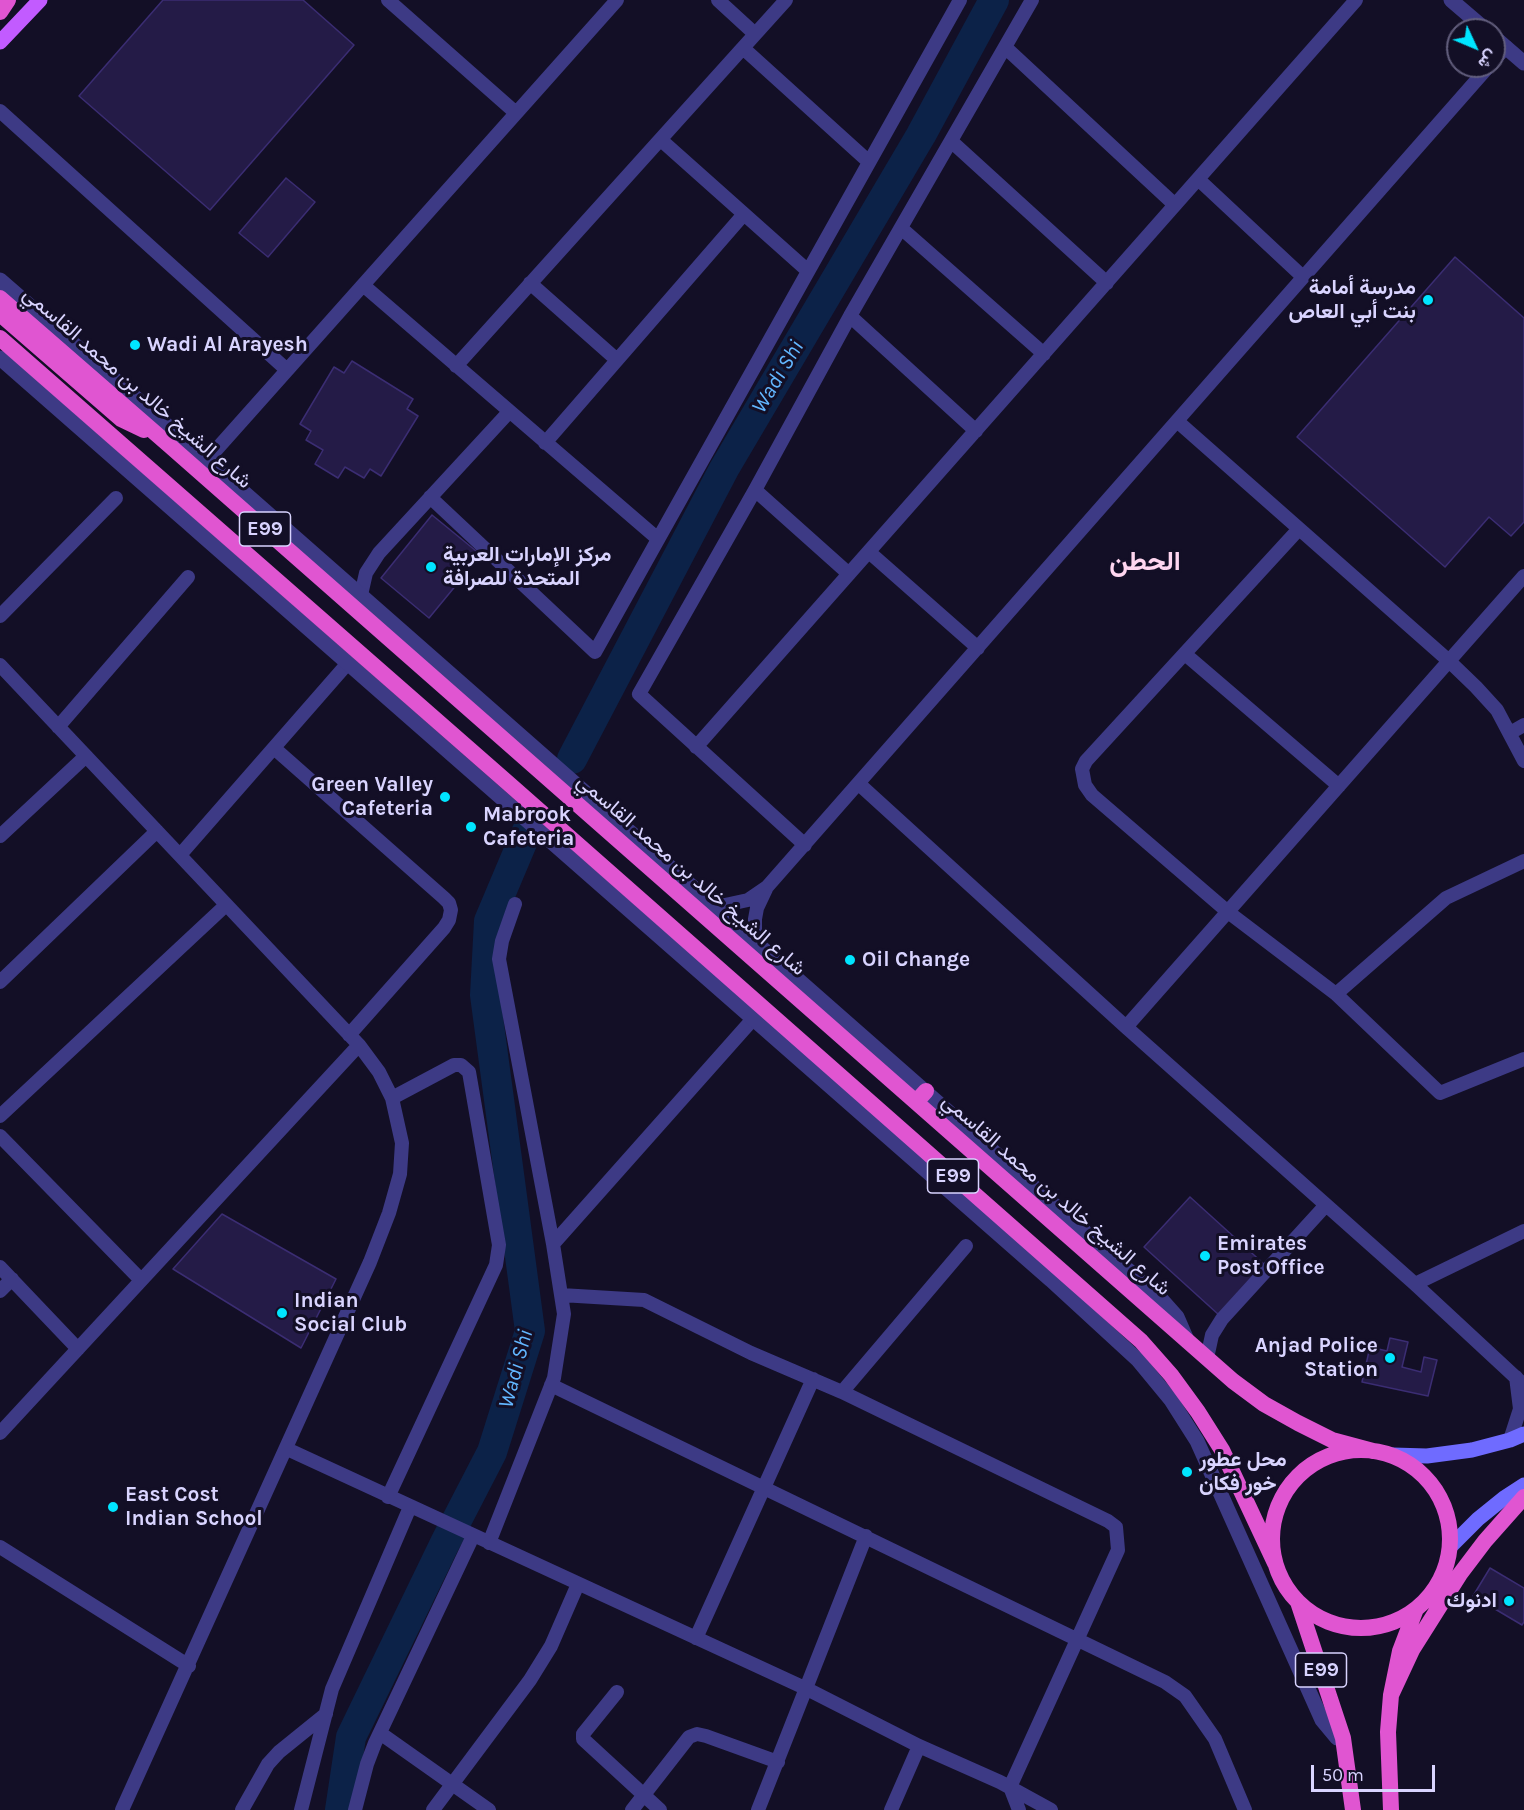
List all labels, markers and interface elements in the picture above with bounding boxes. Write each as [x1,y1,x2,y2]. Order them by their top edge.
north arrow [1446,18,1506,78]
text: ش [1474,46,1501,73]
place label: مدرسة أمامة بنت أبي العاص [1288,275,1416,325]
street label: شارع الشيخ خالد بن محمد القاسمي [17,282,257,494]
marker: مدرسة أمامة بنت أبي العاص [1421,293,1435,307]
place label: Wadi Al Arayesh [147,332,308,358]
water label: Wadi Shi [746,336,810,418]
marker: Wadi Al Arayesh [128,338,142,352]
road number: E99 [240,512,290,546]
place label: مركز الإمارات العربية المتحدة للصرافة [443,542,611,592]
district label: الحطن [1109,546,1181,578]
marker: مركز الإمارات العربية المتحدة للصرافة [424,560,438,574]
street label: شارع الشيخ خالد بن محمد القاسمي [571,769,811,981]
place label: Green Valley Cafeteria [311,772,433,822]
marker: Green Valley Cafeteria [438,790,452,804]
place label: Mabrook Cafeteria [483,802,574,852]
marker: Mabrook Cafeteria [464,820,478,834]
place label: Oil Change [862,947,970,973]
marker: Oil Change [843,953,857,967]
street label: شارع الشيخ خالد بن محمد القاسمي [936,1089,1176,1301]
road number: E99 [928,1159,978,1193]
place label: Emirates Post Office [1217,1231,1325,1281]
marker: Emirates Post Office [1198,1249,1212,1263]
place label: Indian Social Club [294,1288,407,1338]
marker: Indian Social Club [275,1306,289,1320]
water label: Wadi Shi [493,1327,539,1411]
place label: Anjad Police Station [1255,1333,1378,1383]
marker: Anjad Police Station [1383,1351,1397,1365]
place label: محل عطور خور فكان [1199,1447,1287,1497]
marker: محل عطور خور فكان [1180,1465,1194,1479]
place label: East Cost Indian School [125,1482,263,1532]
marker: East Cost Indian School [106,1500,120,1514]
place label: ادنوك [1446,1588,1497,1614]
marker: ادنوك [1502,1594,1516,1608]
road number: E99 [1296,1653,1346,1687]
scale bar [1314,1753,1438,1791]
text: 50 m [1322,1764,1364,1786]

